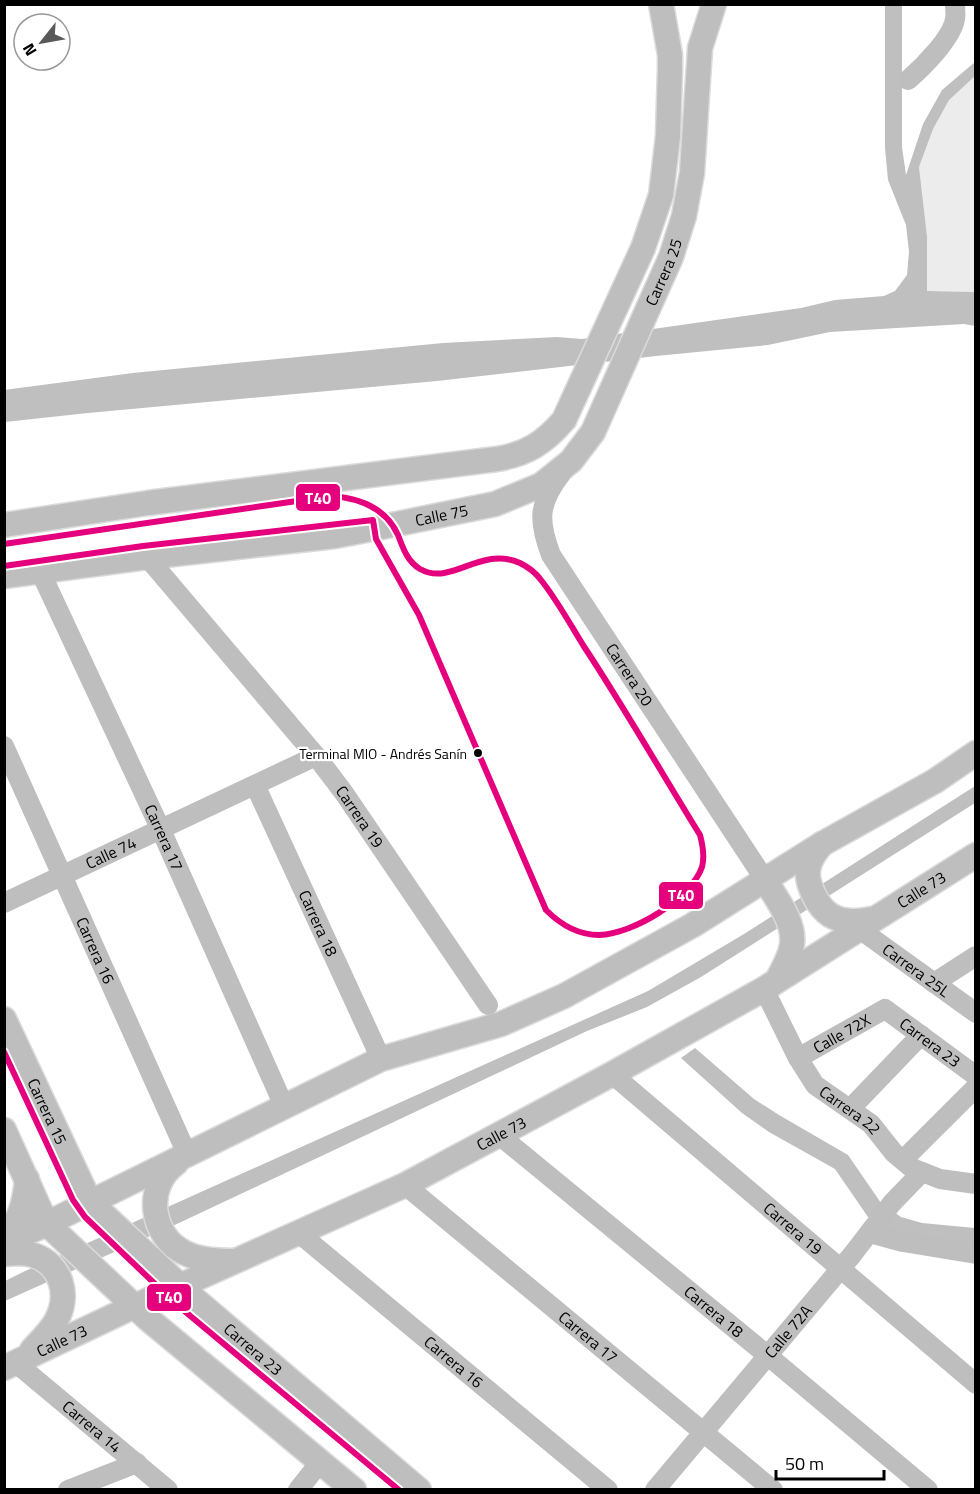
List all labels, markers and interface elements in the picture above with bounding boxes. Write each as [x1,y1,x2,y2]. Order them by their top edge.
north arrow [12,12,72,72]
text: N [16,39,42,61]
street label: Carrera 25 [639,236,688,310]
line badge: T40 [295,483,341,512]
text: T40 [305,486,331,510]
street label: Calle 75 [413,498,470,532]
street label: Carrera 20 [600,638,659,711]
place label: Terminal MIO - Andrés Sanín [299,743,467,764]
marker: Terminal MIO - Andrés Sanín [472,747,484,759]
street label: Carrera 19 [330,780,390,853]
street label: Carrera 17 [139,800,190,875]
street label: Calle 74 [81,830,140,875]
street label: Calle 73 [892,865,950,914]
line badge: T40 [658,881,704,910]
text: T40 [668,883,694,907]
street label: Carrera 18 [293,886,344,960]
street label: Carrera 16 [70,913,121,988]
street label: Carrera 25L [878,937,956,1003]
street label: Calle 72X [808,1008,875,1059]
street label: Carrera 23 [895,1012,966,1073]
street label: Carrera 15 [21,1074,73,1148]
street label: Carrera 22 [815,1080,887,1140]
street label: Calle 73 [472,1110,531,1157]
street label: Carrera 19 [758,1196,828,1260]
street label: Carrera 18 [679,1280,749,1343]
line badge: T40 [146,1283,192,1312]
text: T40 [156,1285,182,1309]
street label: Calle 72A [758,1299,818,1363]
street label: Carrera 17 [553,1305,623,1369]
street label: Carrera 23 [219,1317,288,1381]
street label: Calle 73 [32,1318,91,1363]
street label: Carrera 16 [419,1330,489,1394]
street label: Carrera 14 [57,1395,127,1458]
scale bar [776,1443,884,1481]
text: 50 m [785,1450,824,1477]

